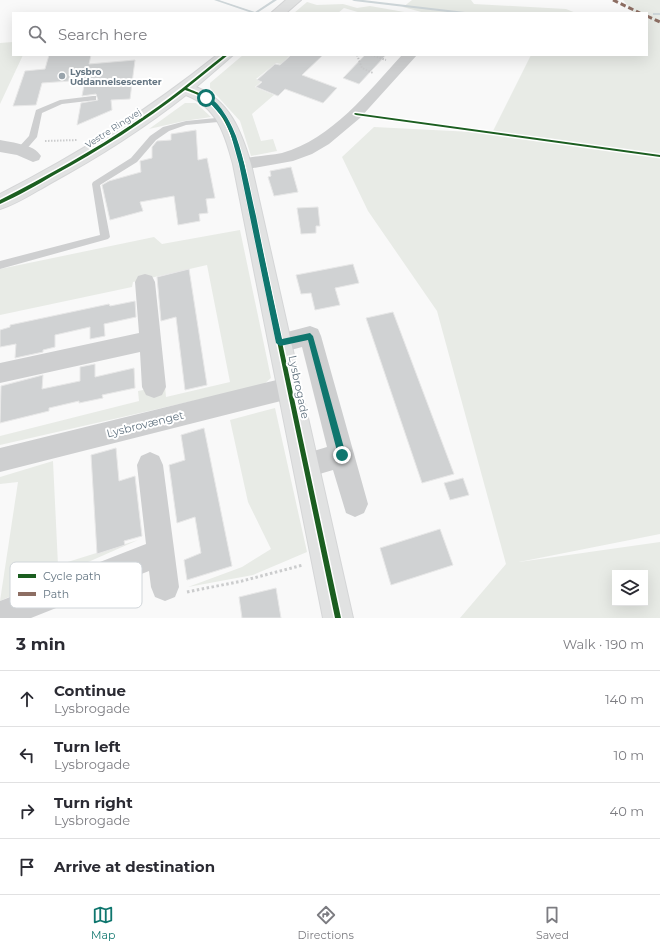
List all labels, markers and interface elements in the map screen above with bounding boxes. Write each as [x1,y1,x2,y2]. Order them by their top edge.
search box [12,12,648,56]
icon: search [26,23,48,45]
text: Search here [58,25,147,44]
place label: Lysbro Uddannelsescenter [70,66,162,87]
marker: Lysbro Uddannelsescenter [57,71,67,81]
route start [197,89,215,107]
street label: Vestre Ringvej [83,106,143,150]
street label: Lysbrogade [285,354,313,420]
street label: Lysbrovænget [105,408,185,440]
route end [333,446,351,464]
legend [10,562,142,608]
text: Cycle path [43,569,101,583]
map controls [612,570,648,606]
button: layers [612,570,648,606]
text: Path [43,587,69,601]
text: 3 min [16,634,66,654]
text: Walk · 190 m [563,636,644,652]
text: Continue [54,681,126,700]
icon: ahead [16,688,38,710]
text: 140 m [605,691,644,707]
text: Lysbrogade [54,700,130,716]
text: Turn left [54,737,121,756]
icon: left [16,744,38,766]
text: 10 m [614,747,644,763]
text: Lysbrogade [54,756,130,772]
text: Turn right [54,793,133,812]
icon: right [16,800,38,822]
text: 40 m [610,803,644,819]
text: Lysbrogade [54,812,130,828]
icon: arrive [16,856,38,878]
text: Arrive at destination [54,857,215,876]
tab: Map [91,904,115,942]
tab: Directions [298,904,354,942]
tab: Saved [536,904,569,942]

